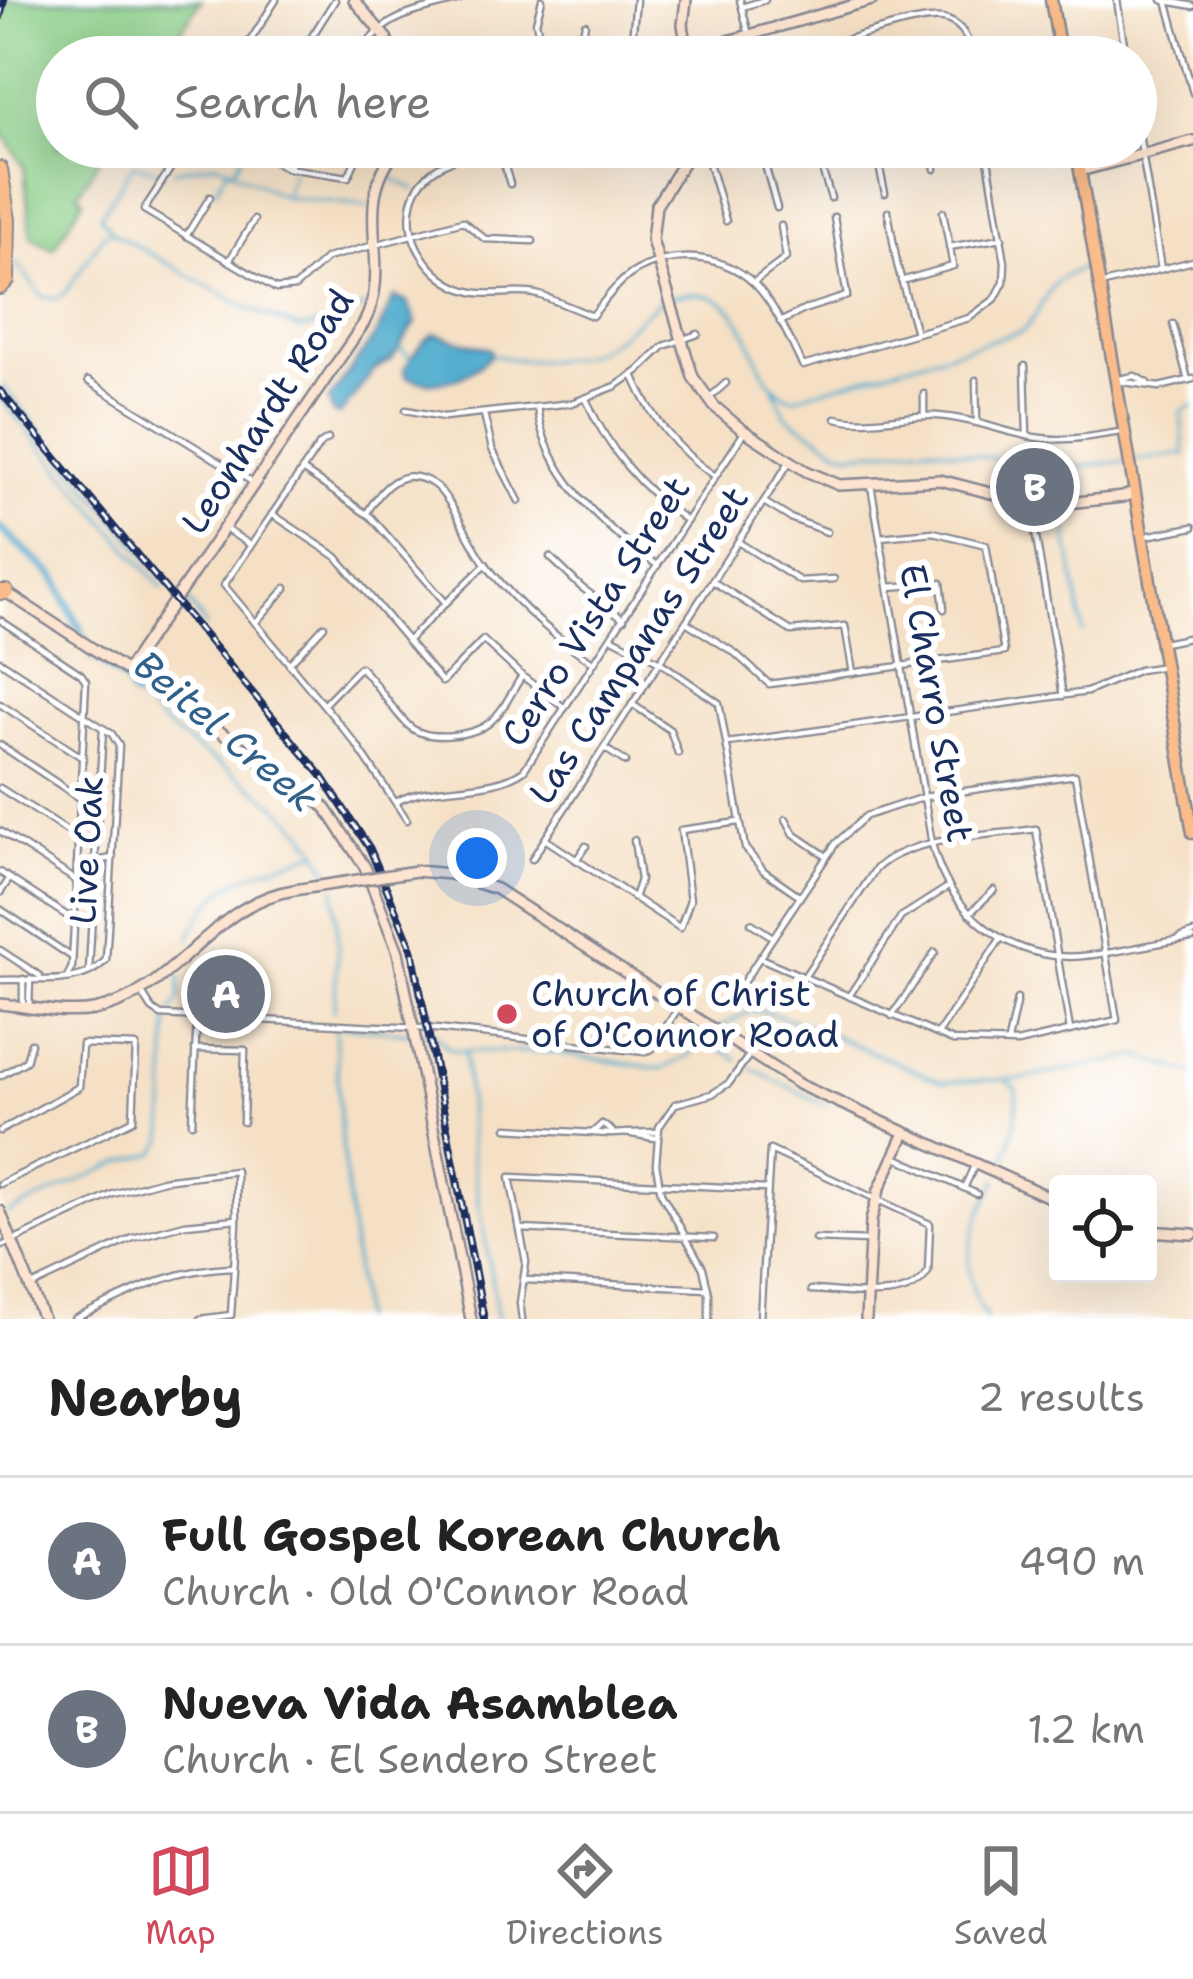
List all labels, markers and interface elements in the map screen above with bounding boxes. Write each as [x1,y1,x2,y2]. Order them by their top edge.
search box [36,36,1157,168]
icon: search [78,69,144,135]
text: Search here [174,72,431,132]
street label: Leonhardt Road [170,279,365,543]
pin: B [996,442,1074,532]
street label: Cerro Vista Street [490,467,701,756]
street label: Las Campanas Street [517,477,760,814]
street label: El Charro Street [888,560,985,846]
water label: Beitel Creek [123,639,329,823]
street label: Live Oak [58,774,115,926]
your location [447,828,507,888]
pin: A [187,949,265,1039]
place label: Church of Christ of O'Connor Road [531,969,839,1059]
marker: Church of Christ of O'Connor Road [494,1001,520,1027]
map controls [1049,1175,1157,1283]
button: locate [1049,1175,1157,1283]
text: Nearby [48,1363,243,1431]
text: 2 results [978,1371,1145,1423]
text: Full Gospel Korean Church [162,1505,781,1565]
text: A [72,1535,102,1587]
text: 490 m [1018,1535,1145,1587]
text: Church · Old O'Connor Road [162,1565,689,1617]
text: Nueva Vida Asamblea [162,1673,678,1733]
text: B [75,1703,99,1755]
text: 1.2 km [1027,1703,1145,1755]
text: Church · El Sendero Street [162,1733,658,1785]
tab: Map [145,1838,216,1955]
tab: Directions [506,1838,664,1955]
tab: Saved [954,1838,1048,1955]

